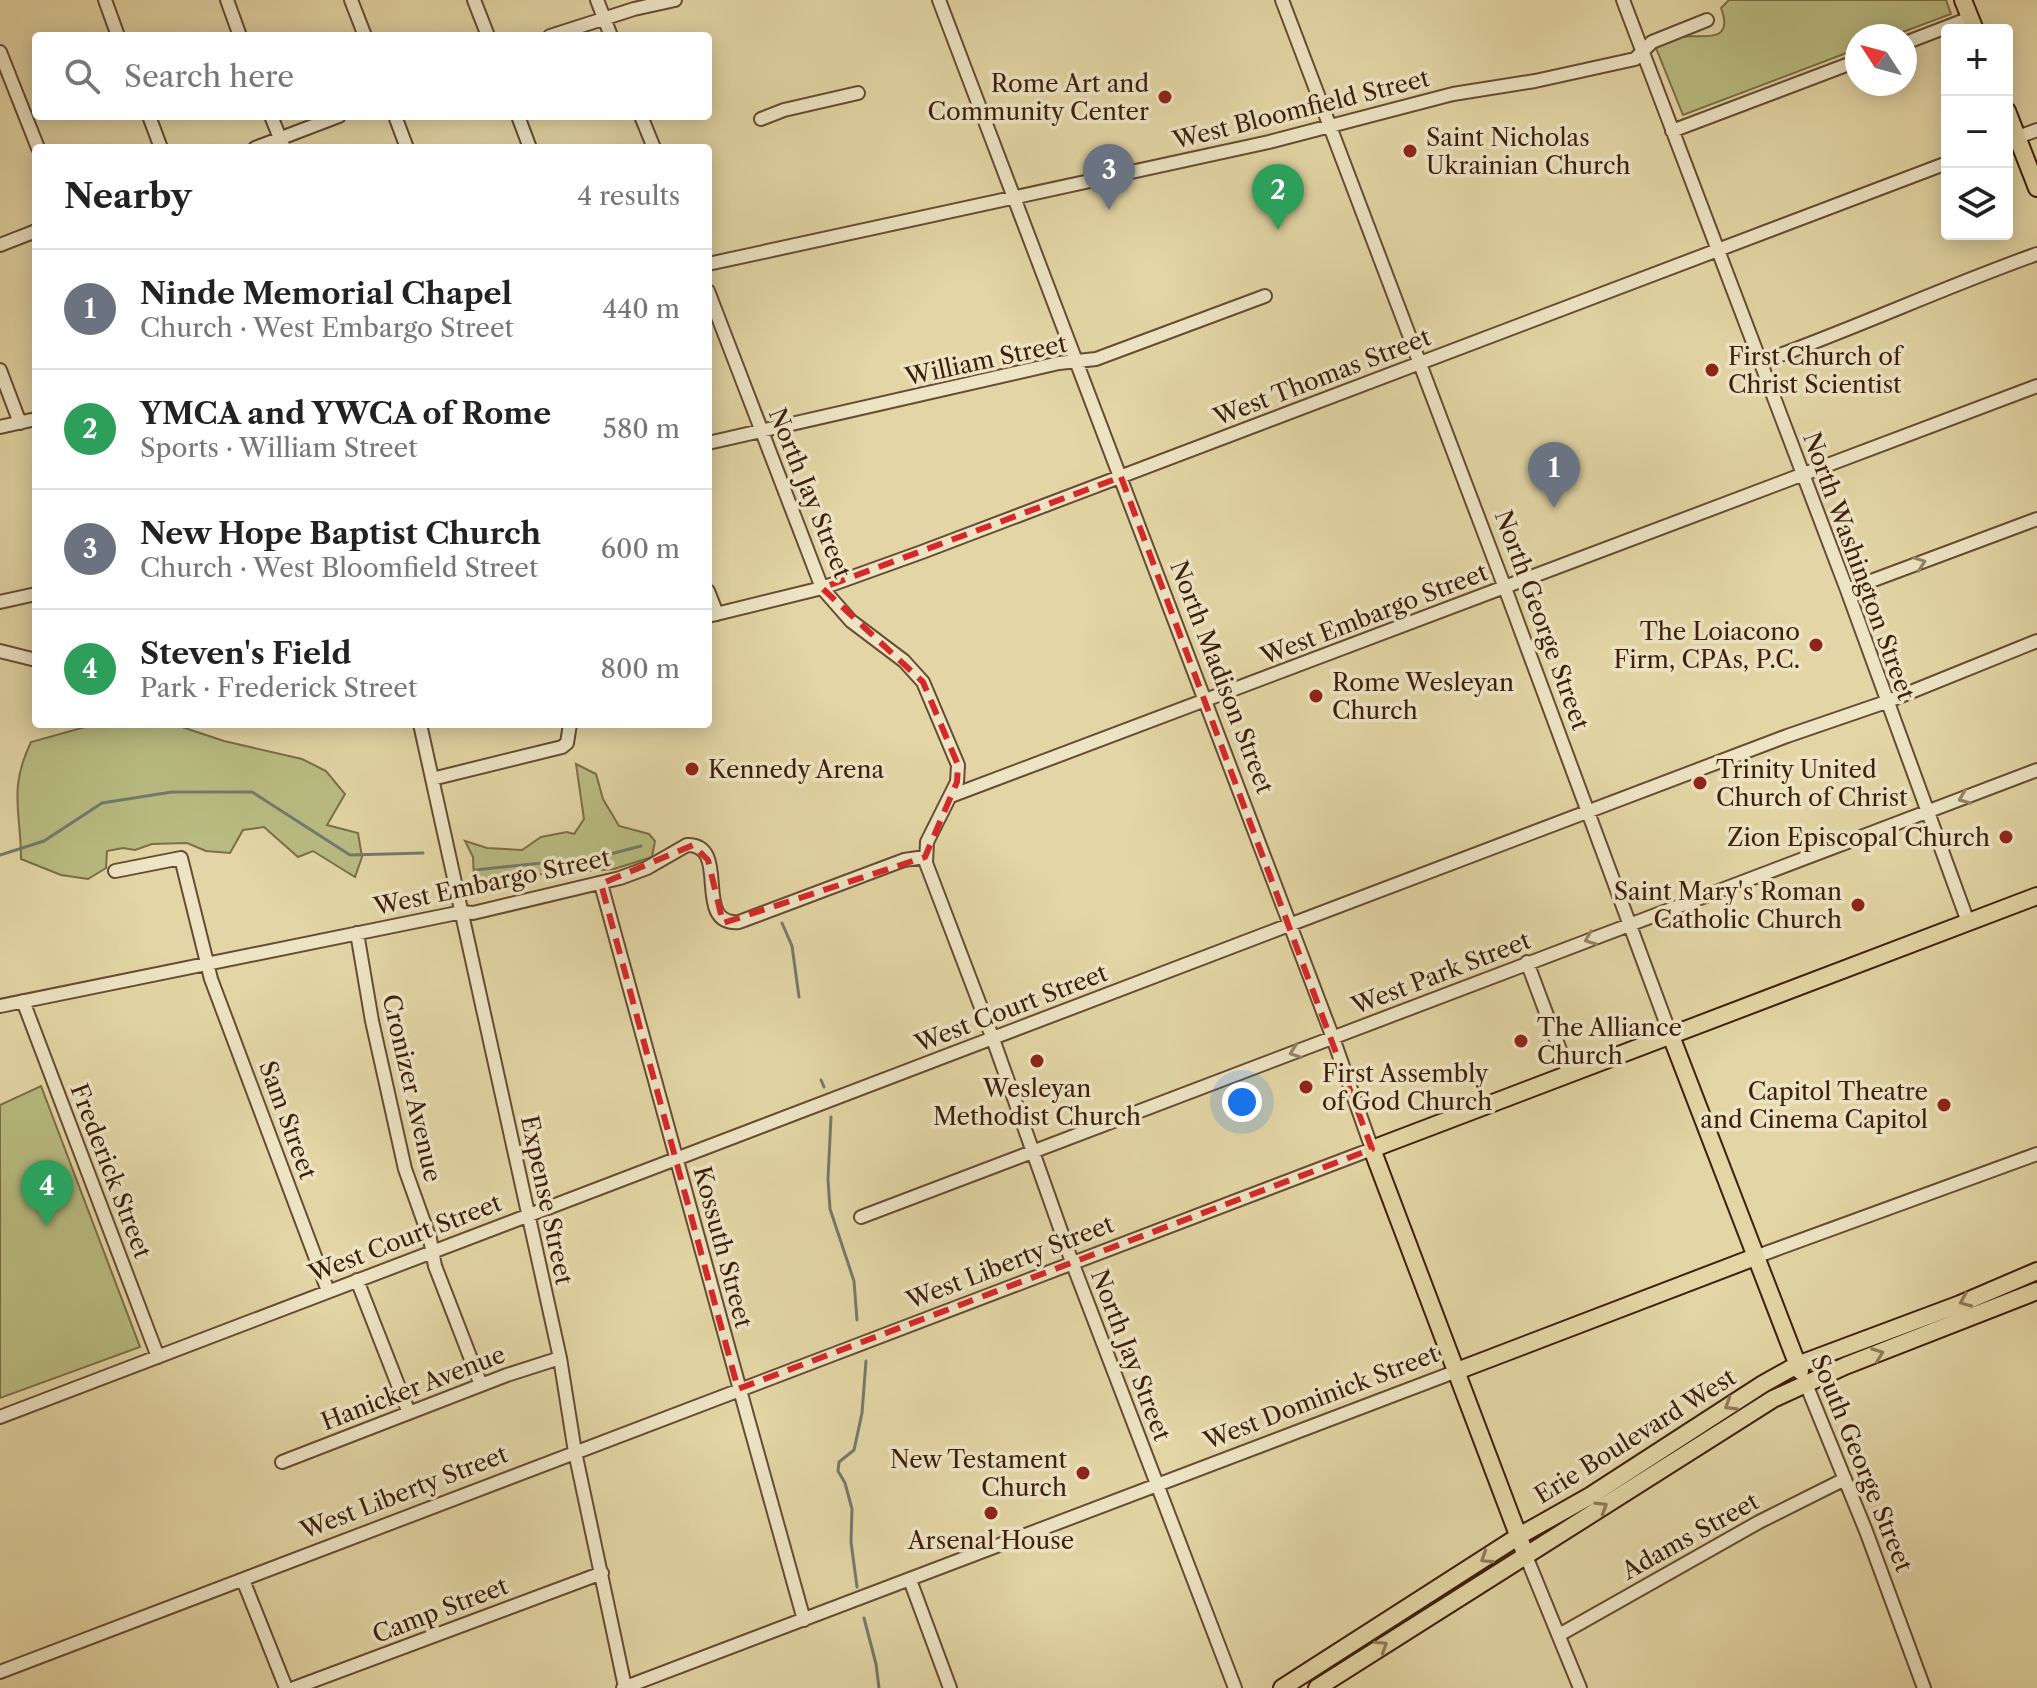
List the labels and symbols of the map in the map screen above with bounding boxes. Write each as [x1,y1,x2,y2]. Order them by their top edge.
north arrow [1845,24,1917,96]
street label: West Bloomfield Street [1169,63,1433,155]
place label: Rome Art and Community Center [927,69,1149,126]
marker: Rome Art and Community Center [1156,88,1174,106]
place label: Saint Nicholas Ukrainian Church [1426,123,1631,180]
marker: Saint Nicholas Ukrainian Church [1401,142,1419,160]
pin: 3 [1083,144,1135,210]
pin: 2 [1252,164,1304,230]
street label: West Thomas Street [1209,322,1435,432]
street label: William Street [902,329,1070,391]
place label: First Church of Christ Scientist [1728,342,1904,399]
marker: First Church of Christ Scientist [1703,361,1721,379]
street label: North Jay Street [763,404,858,583]
street label: North Washington Street [1797,428,1921,704]
pin: 1 [1528,442,1580,508]
street label: North George Street [1489,506,1595,734]
street label: North Madison Street [1164,556,1280,798]
one-way arrow [1912,556,1926,573]
street label: West Embargo Street [1256,557,1492,671]
place label: The Loiacono Firm, CPAs, P.C. [1614,617,1800,674]
marker: The Loiacono Firm, CPAs, P.C. [1807,636,1825,654]
place label: Rome Wesleyan Church [1332,668,1514,725]
marker: Rome Wesleyan Church [1307,687,1325,705]
place label: Kennedy Arena [708,755,884,784]
place label: Trinity United Church of Christ [1716,755,1908,812]
marker: Kennedy Arena [683,760,701,778]
marker: Trinity United Church of Christ [1691,774,1709,792]
one-way arrow [1958,788,1972,805]
place label: Zion Episcopal Church [1727,823,1990,852]
marker: Zion Episcopal Church [1997,828,2015,846]
street label: West Embargo Street [370,843,613,921]
place label: Saint Mary's Roman Catholic Church [1614,877,1842,934]
marker: Saint Mary's Roman Catholic Church [1849,896,1867,914]
street label: West Park Street [1347,925,1535,1021]
one-way arrow [1584,929,1598,946]
street label: West Court Street [910,958,1112,1058]
street label: Cronizer Avenue [376,991,448,1185]
place label: The Alliance Church [1537,1013,1682,1070]
marker: The Alliance Church [1512,1032,1530,1050]
one-way arrow [1289,1042,1303,1059]
marker: Wesleyan Methodist Church [1028,1052,1046,1070]
street label: Sam Street [253,1057,323,1184]
place label: First Assembly of God Church [1322,1059,1492,1116]
place label: Wesleyan Methodist Church [933,1074,1141,1131]
place label: Capitol Theatre and Cinema Capitol [1700,1077,1928,1134]
marker: First Assembly of God Church [1297,1078,1315,1096]
street label: Frederick Street [64,1080,158,1263]
your location [1222,1082,1262,1122]
marker: Capitol Theatre and Cinema Capitol [1935,1096,1953,1114]
street label: Expense Street [515,1113,579,1288]
pin: 4 [21,1160,73,1226]
street label: Kossuth Street [687,1163,759,1331]
street label: West Court Street [304,1188,506,1288]
street label: West Liberty Street [901,1209,1118,1315]
street label: North Jay Street [1085,1265,1177,1445]
one-way arrow [1959,1292,1973,1308]
street label: West Dominick Street [1198,1339,1443,1456]
street label: Hanicker Avenue [317,1340,509,1436]
one-way arrow [1870,1347,1884,1364]
street label: South George Street [1805,1350,1919,1576]
street label: Erie Boulevard West [1529,1362,1741,1510]
one-way arrow [1724,1395,1739,1410]
street label: West Liberty Street [295,1439,512,1545]
place label: New Testament Church [890,1445,1068,1502]
marker: New Testament Church [1074,1464,1092,1482]
street label: Adams Street [1616,1486,1764,1586]
one-way arrow [1594,1502,1608,1517]
marker: Arsenal House [982,1504,1000,1522]
place label: Arsenal House [907,1526,1074,1555]
one-way arrow [1480,1548,1495,1563]
street label: Camp Street [368,1571,512,1649]
one-way arrow [1374,1640,1388,1655]

